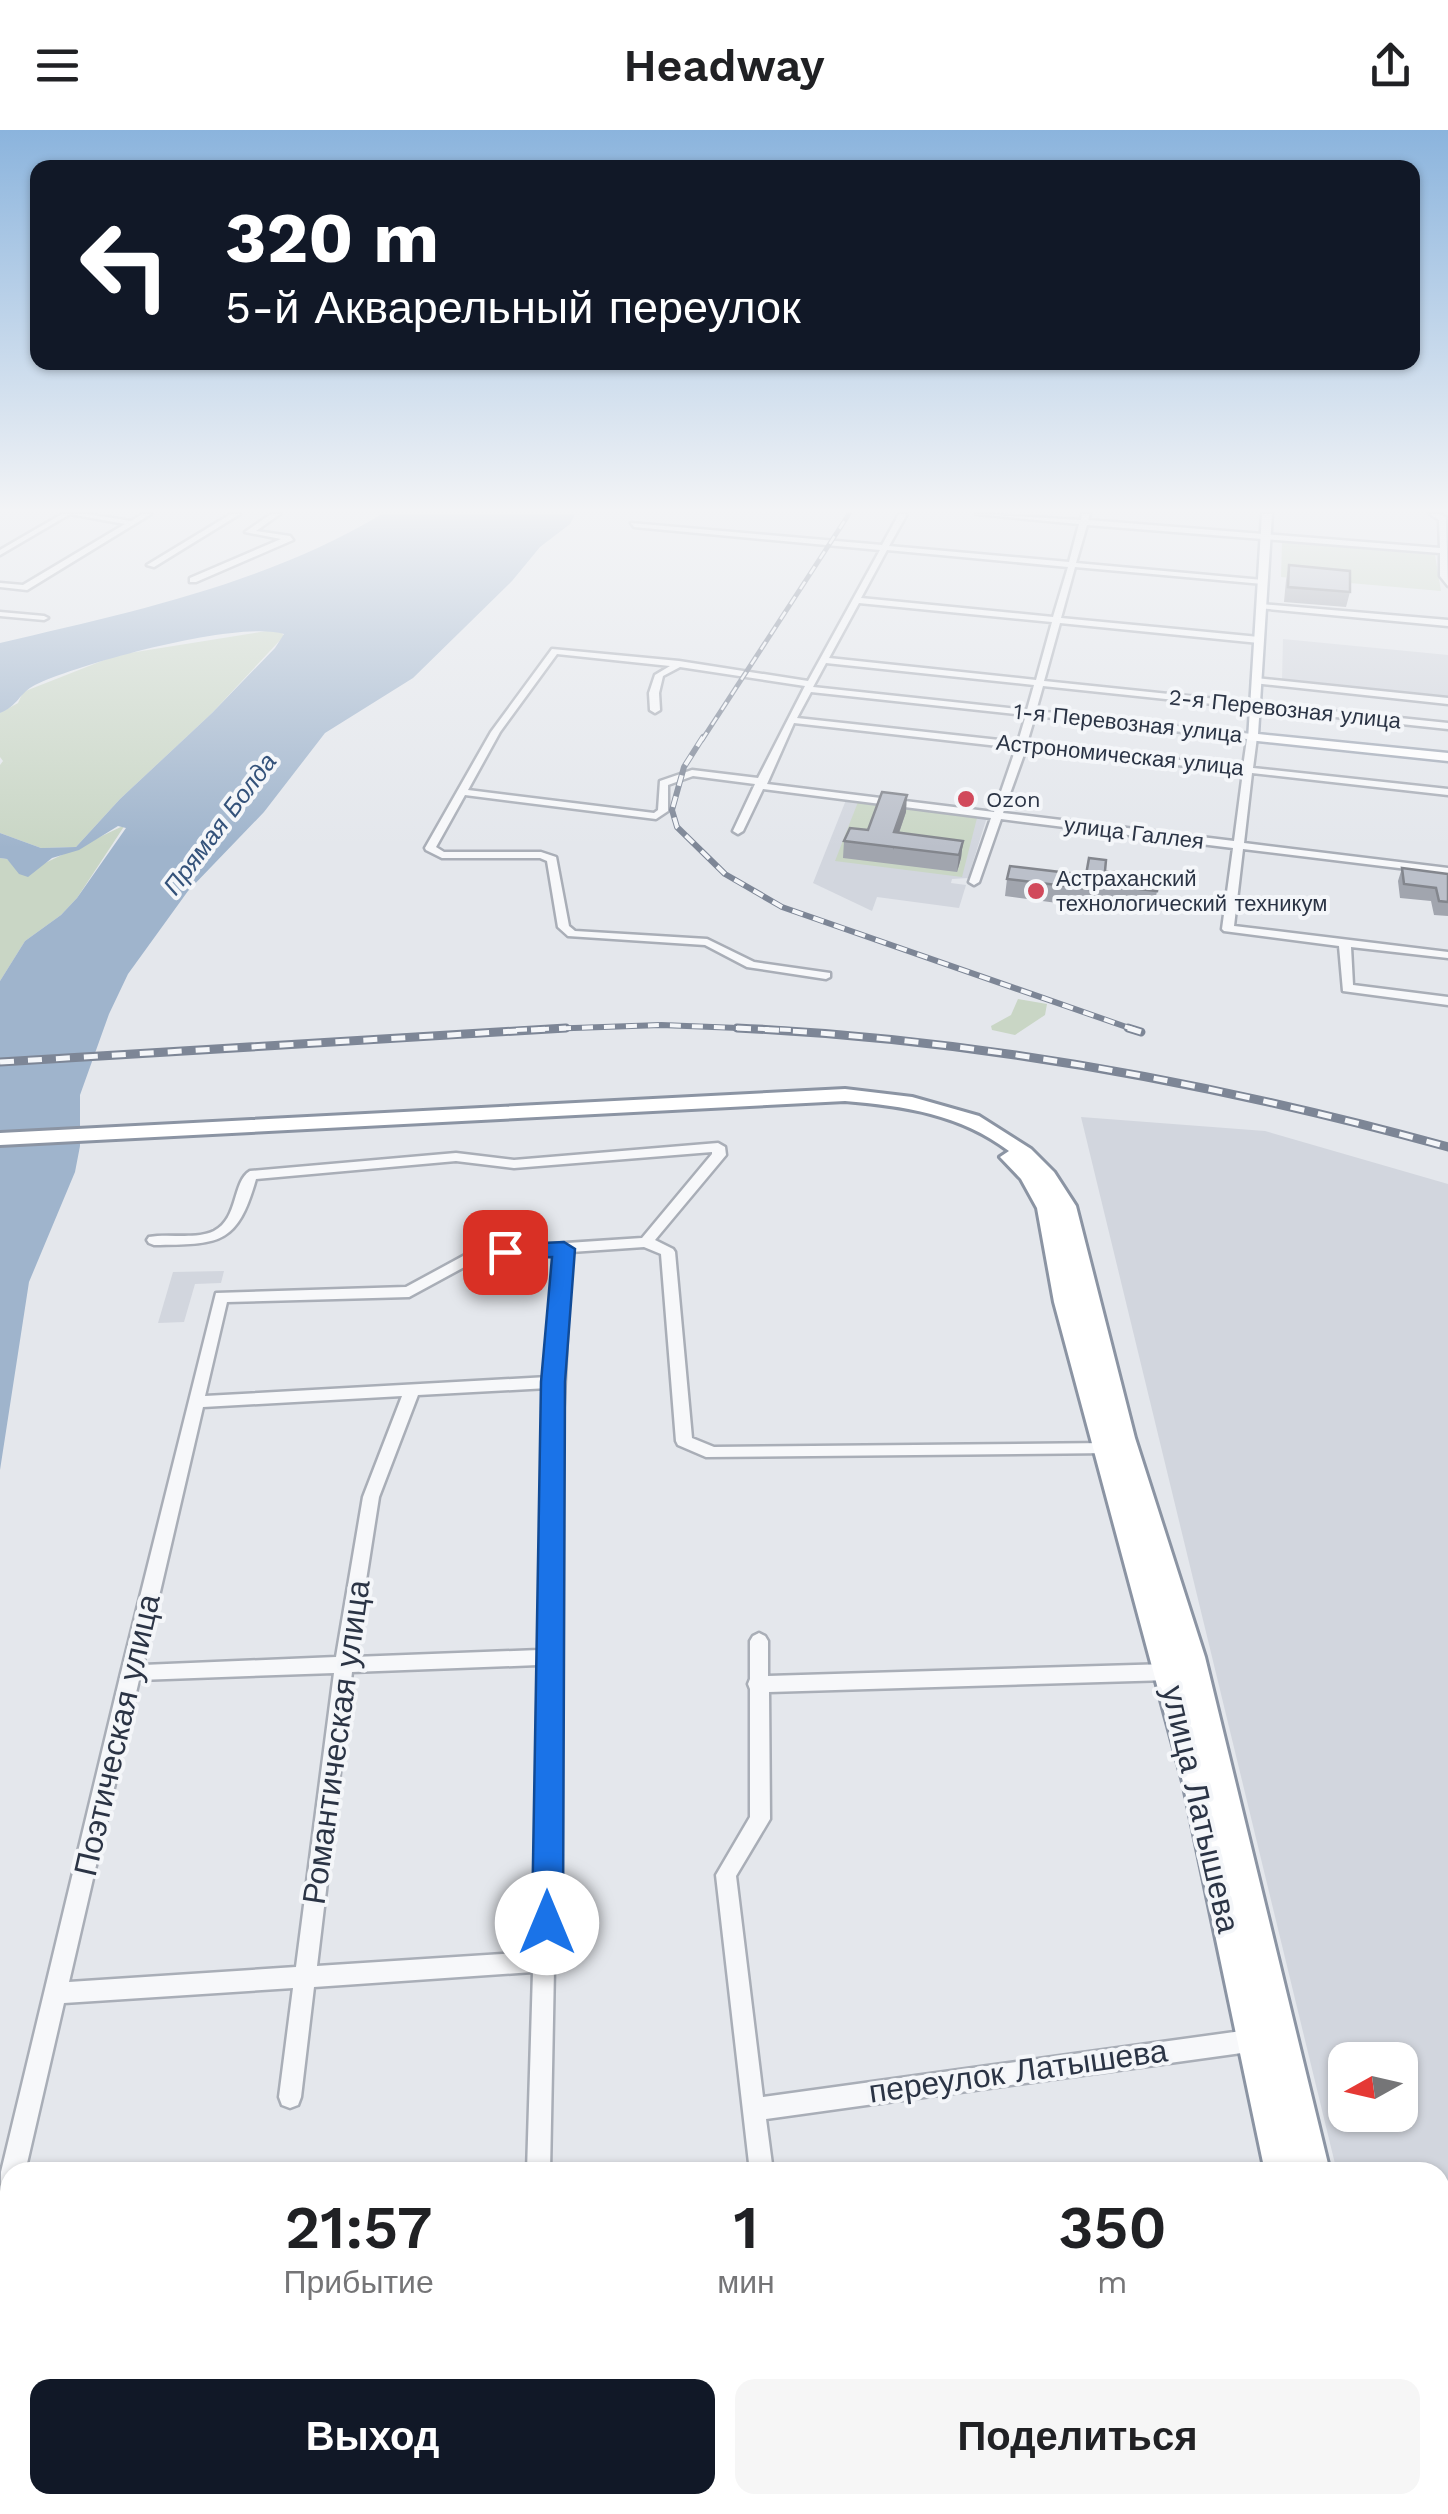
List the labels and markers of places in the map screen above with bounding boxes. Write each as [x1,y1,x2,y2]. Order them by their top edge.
place label: Ozon [986,787,1041,812]
marker: Ozon [955,788,977,810]
place label: Астраханский технологический техникум [1056,866,1327,916]
marker: Астраханский технологический техникум [1025,880,1047,902]
pin [463,1210,548,1295]

